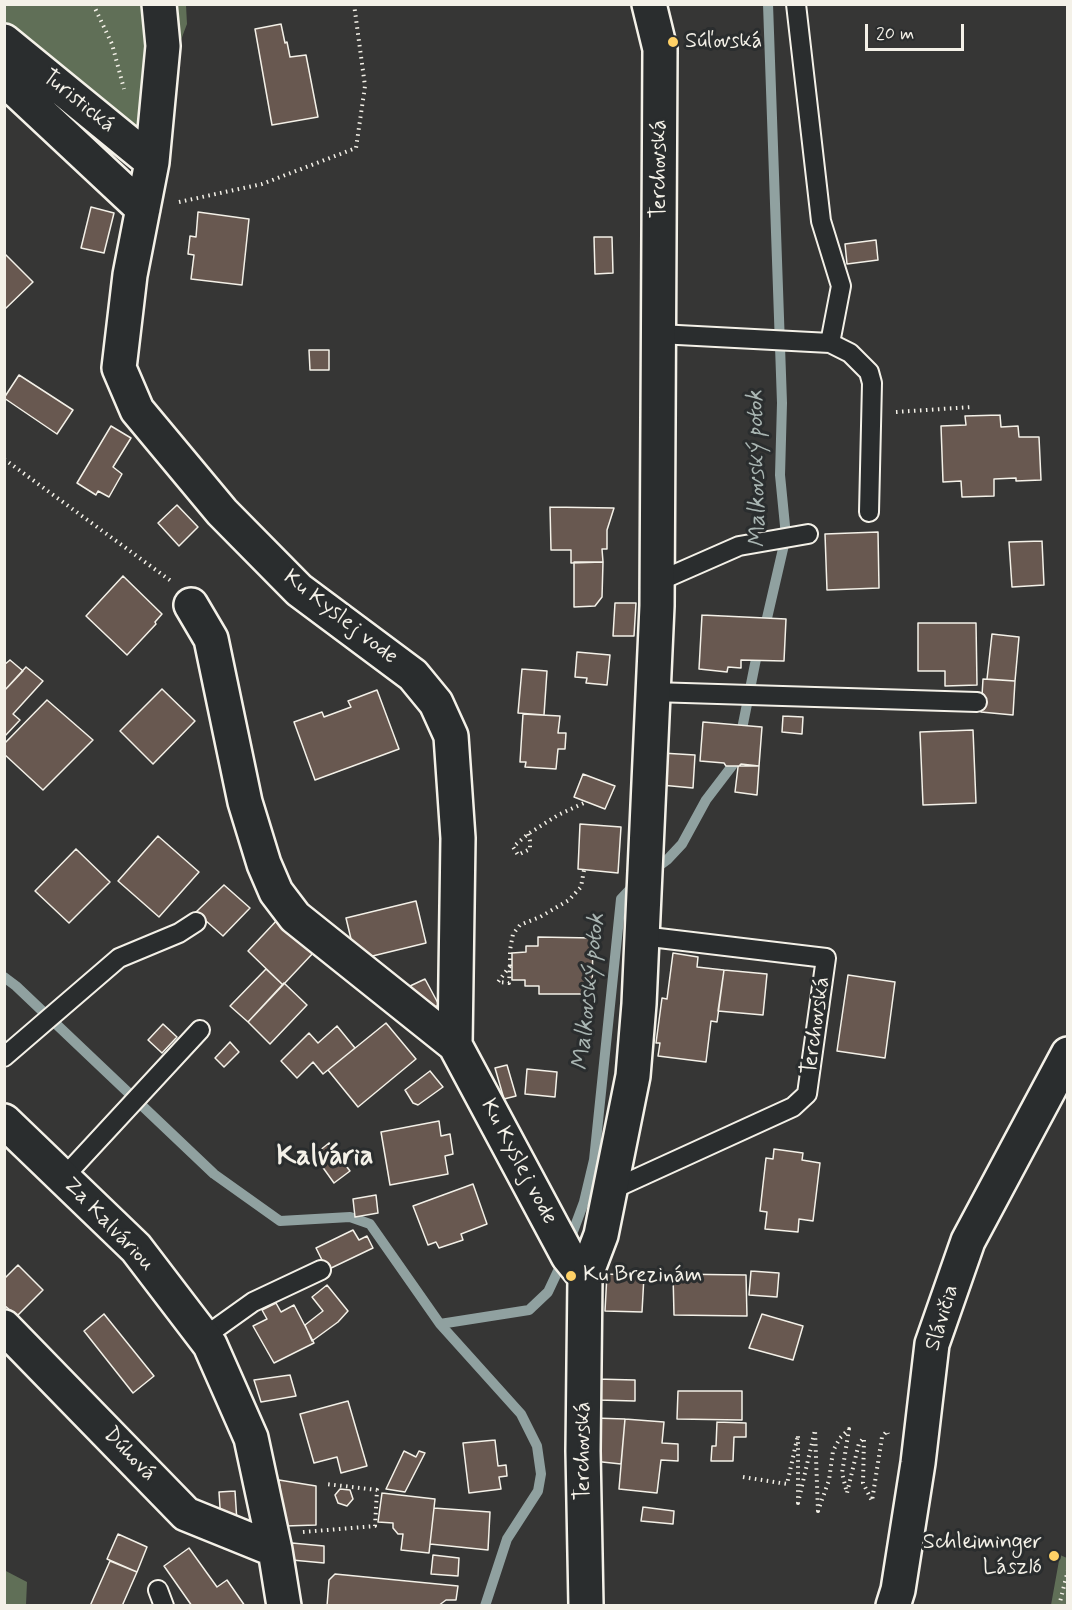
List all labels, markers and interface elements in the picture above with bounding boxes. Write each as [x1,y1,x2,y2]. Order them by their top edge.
scale bar [868,12,967,50]
text: 20 m [876,22,914,46]
place label: Súľovská [685,29,762,55]
marker: Súľovská [666,35,680,49]
street label: Turistická [36,65,120,139]
street label: Terchovská [647,120,673,218]
water label: Malkovský potok [742,390,774,548]
street label: Ku Kyslej vode [277,565,403,671]
water label: Malkovský potok [567,912,613,1072]
street label: Terchovská [797,975,837,1077]
street label: Ku Kyslej vode [474,1095,562,1229]
district label: Kalvária [277,1141,373,1175]
street label: Za Kalváriou [57,1173,159,1277]
place label: Ku Brezinám [583,1263,702,1289]
marker: Ku Brezinám [564,1269,578,1283]
street label: Slávičia [920,1282,966,1354]
street label: Terchovská [571,1402,597,1500]
street label: Dúhová [97,1422,161,1488]
place label: Schleiminger László [923,1530,1042,1582]
marker: Schleiminger László [1047,1549,1061,1563]

